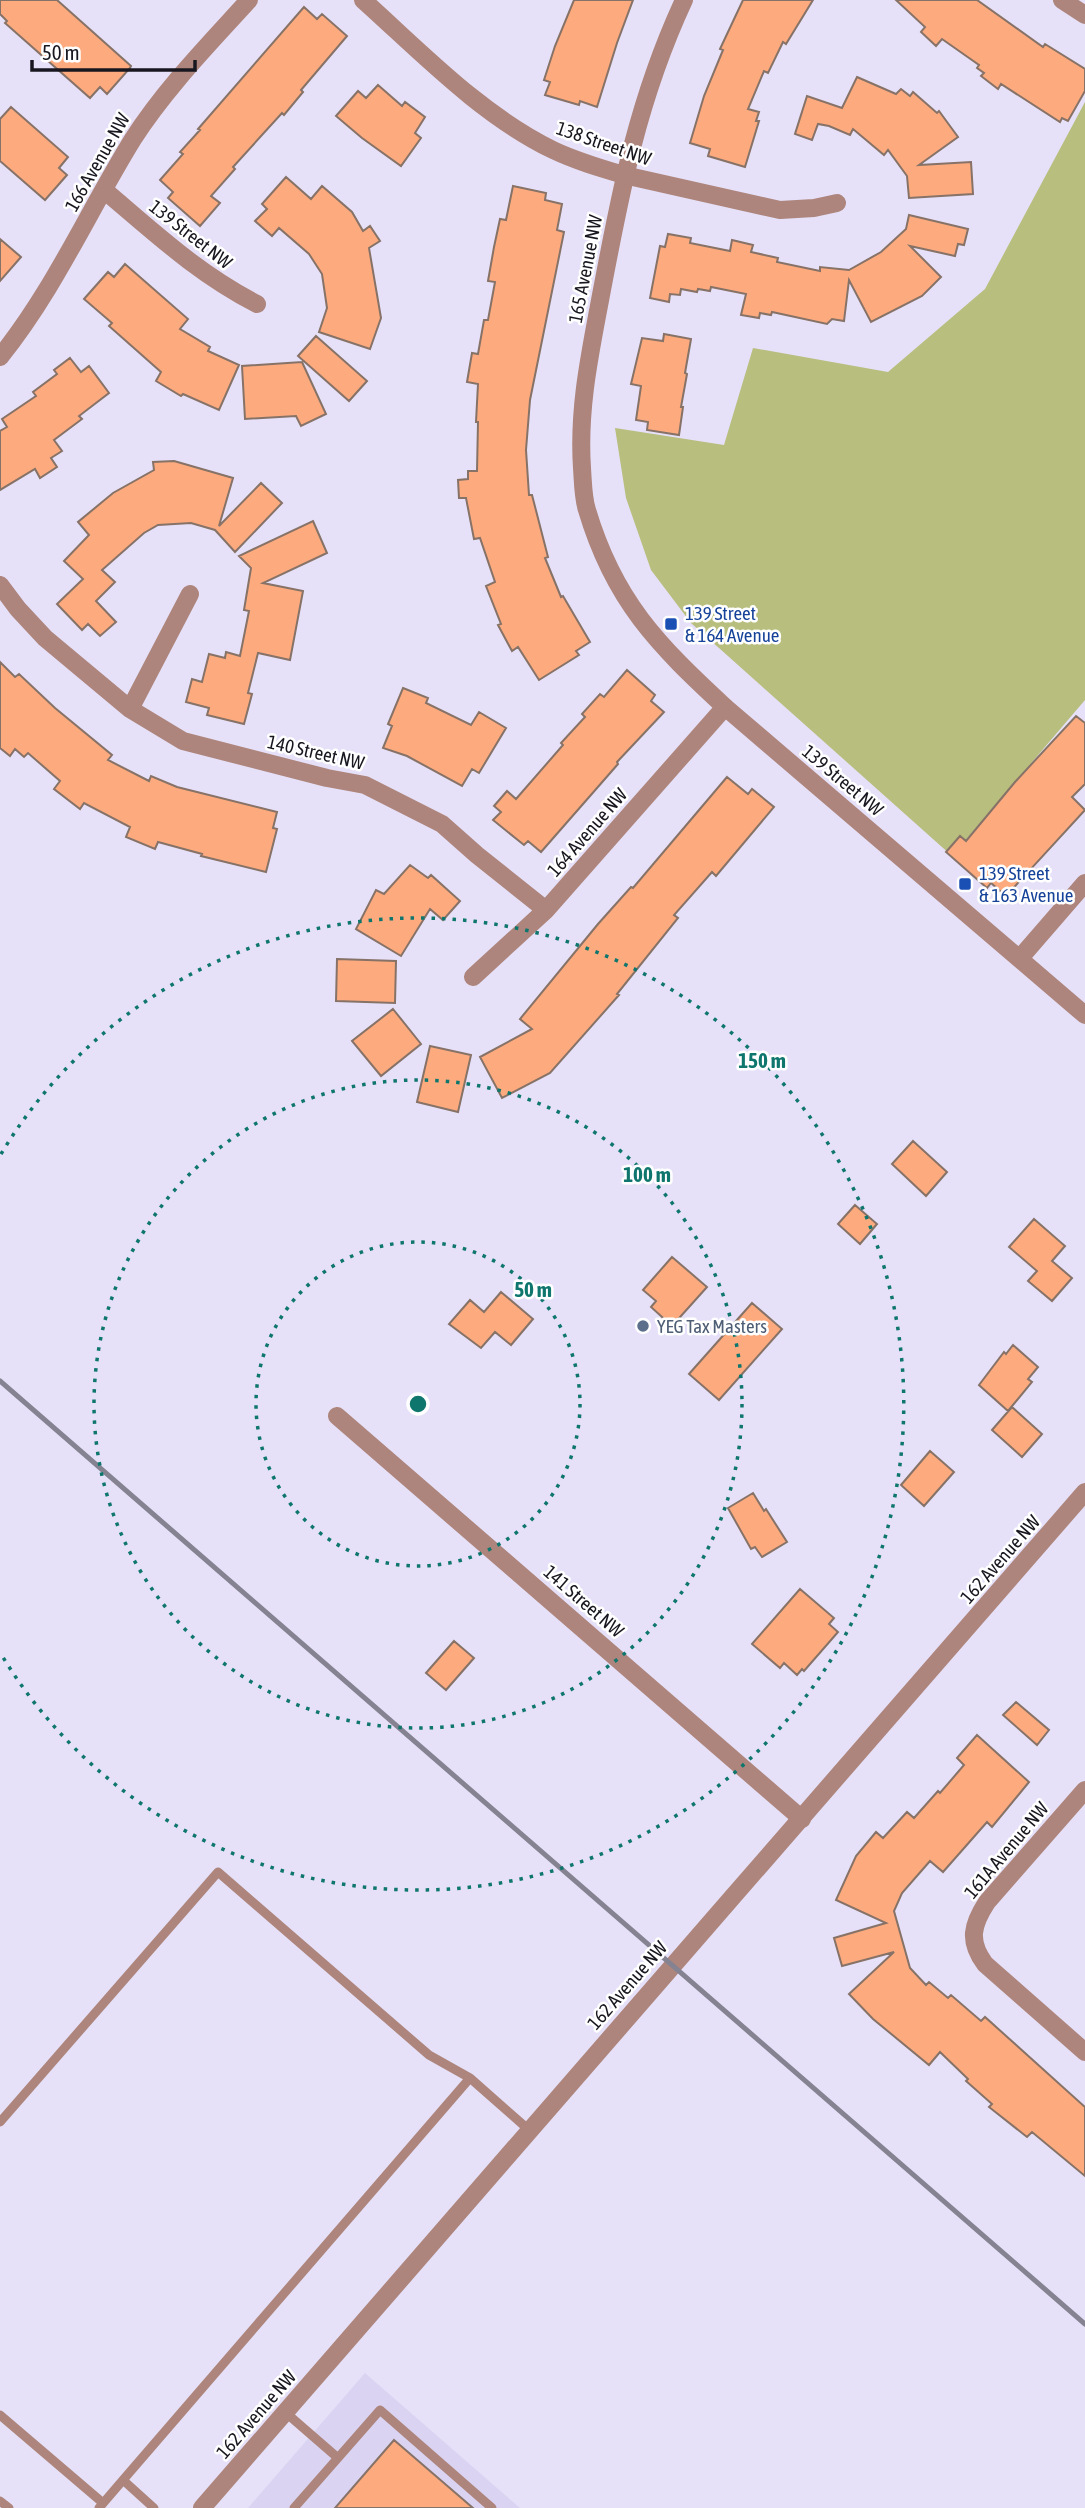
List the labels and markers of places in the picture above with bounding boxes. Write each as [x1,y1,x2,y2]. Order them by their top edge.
place label: 139 Street & 164 Avenue [685,602,779,646]
marker: 139 Street & 164 Avenue [663,616,679,632]
place label: 139 Street & 163 Avenue [979,862,1073,906]
marker: 139 Street & 163 Avenue [957,876,973,892]
place label: YEG Tax Masters [657,1315,767,1337]
marker: YEG Tax Masters [635,1318,651,1334]
centre of rings [406,1392,430,1416]

